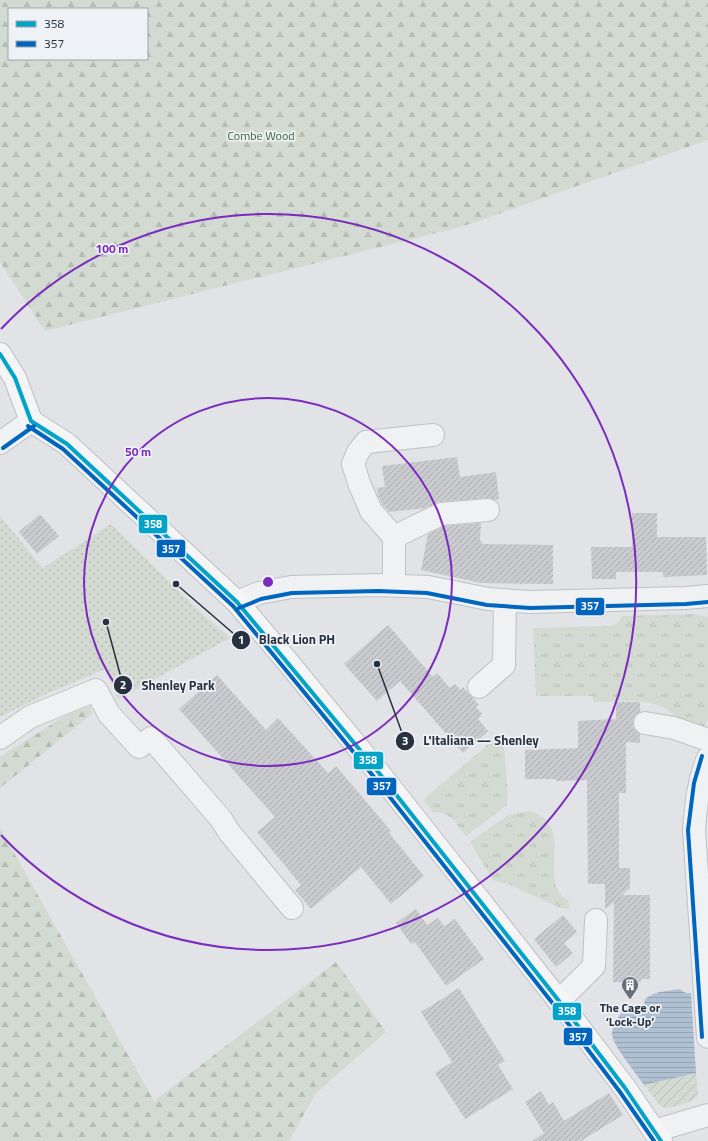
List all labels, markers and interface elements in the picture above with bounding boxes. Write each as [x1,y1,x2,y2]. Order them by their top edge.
legend [8,8,148,60]
text: 358 [44,14,64,33]
text: 357 [44,34,64,53]
park label: Combe Wood [227,126,295,145]
text: 100 m [96,239,128,258]
text: 50 m [125,442,151,461]
line badge: 358 [138,514,168,534]
text: 358 [144,516,162,532]
line badge: 357 [156,539,186,558]
text: 357 [162,541,180,557]
centre of rings [261,575,275,589]
line badge: 357 [575,597,605,616]
text: 357 [581,598,599,614]
callout: Black Lion PH [231,627,343,652]
text: Black Lion PH [259,629,335,649]
text: 1 [238,630,244,649]
callout: Shenley Park [113,673,222,698]
text: 2 [120,675,126,694]
text: Shenley Park [141,675,215,695]
callout: L'Italiana — Shenley [395,728,546,753]
text: L'Italiana — Shenley [423,730,539,750]
text: 3 [402,731,408,750]
line badge: 358 [353,751,384,770]
text: 358 [359,752,377,768]
line badge: 357 [366,777,397,796]
text: 357 [373,778,391,794]
building icon: The Cage or ‘Lock-Up’ [620,975,640,1000]
place label: The Cage or ‘Lock-Up’ [600,998,661,1031]
line badge: 358 [552,1002,582,1021]
text: 358 [558,1003,576,1019]
line badge: 357 [563,1027,593,1046]
text: 357 [569,1029,587,1045]

